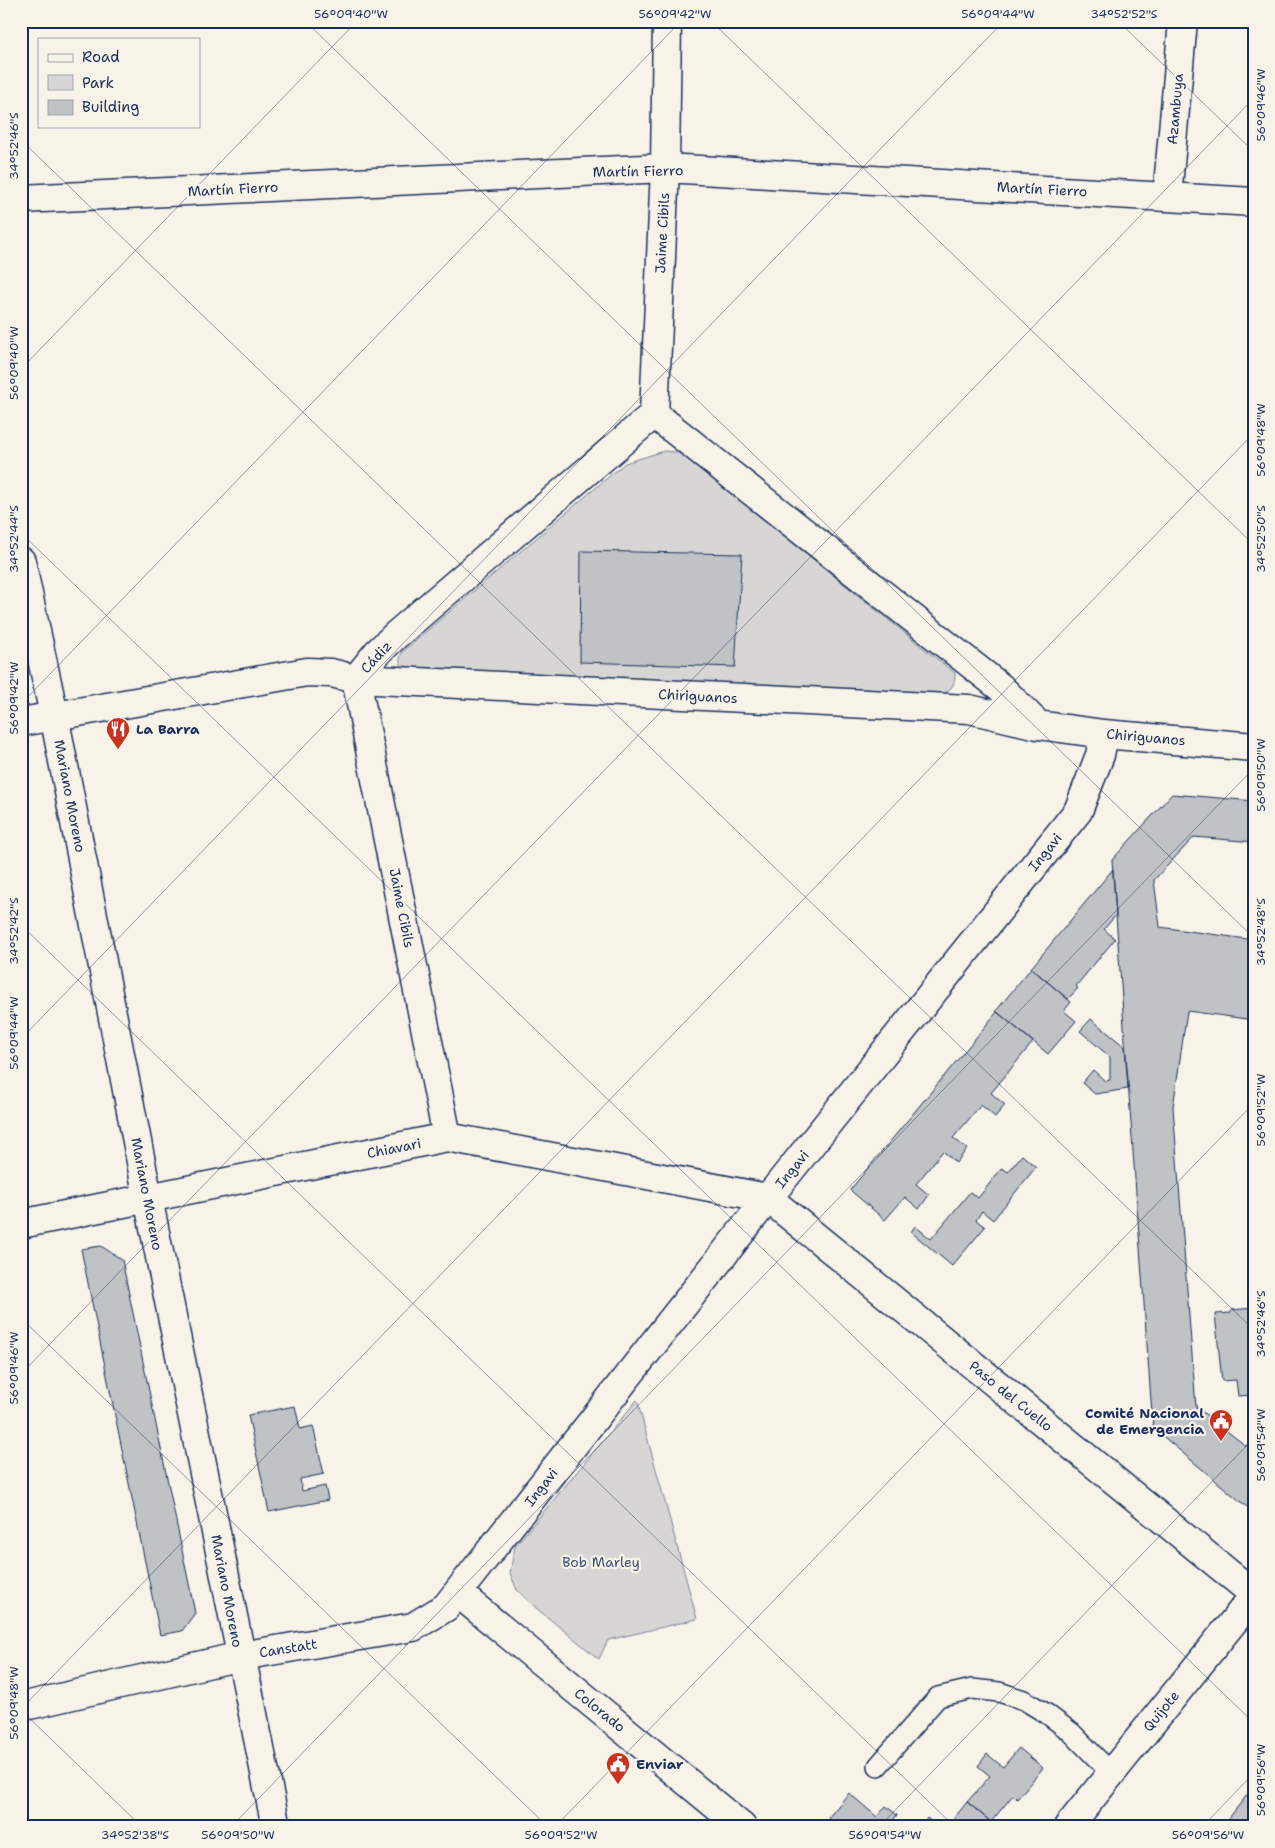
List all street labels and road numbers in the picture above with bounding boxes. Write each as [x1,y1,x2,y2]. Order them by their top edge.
street label: Azambuya [1163,72,1187,145]
street label: Martín Fierro [593,161,683,181]
street label: Martín Fierro [187,178,279,200]
street label: Martín Fierro [996,178,1088,200]
street label: Jaime Cibils [651,192,673,274]
street label: Cádiz [357,637,395,677]
street label: Chiriguanos [658,685,738,707]
street label: Chiriguanos [1106,725,1186,749]
street label: Mariano Moreno [50,738,90,854]
street label: Ingavi [1024,829,1066,875]
street label: Jaime Cibils [385,867,419,949]
street label: Chiavari [365,1134,423,1162]
street label: Mariano Moreno [127,1136,167,1252]
street label: Ingavi [771,1146,813,1192]
street label: Paso del Cuello [966,1357,1056,1435]
street label: Ingavi [520,1464,562,1510]
street label: Mariano Moreno [207,1533,247,1649]
street label: Canstatt [258,1635,318,1661]
street label: Colorado [571,1684,629,1736]
street label: Quijote [1139,1687,1183,1735]

